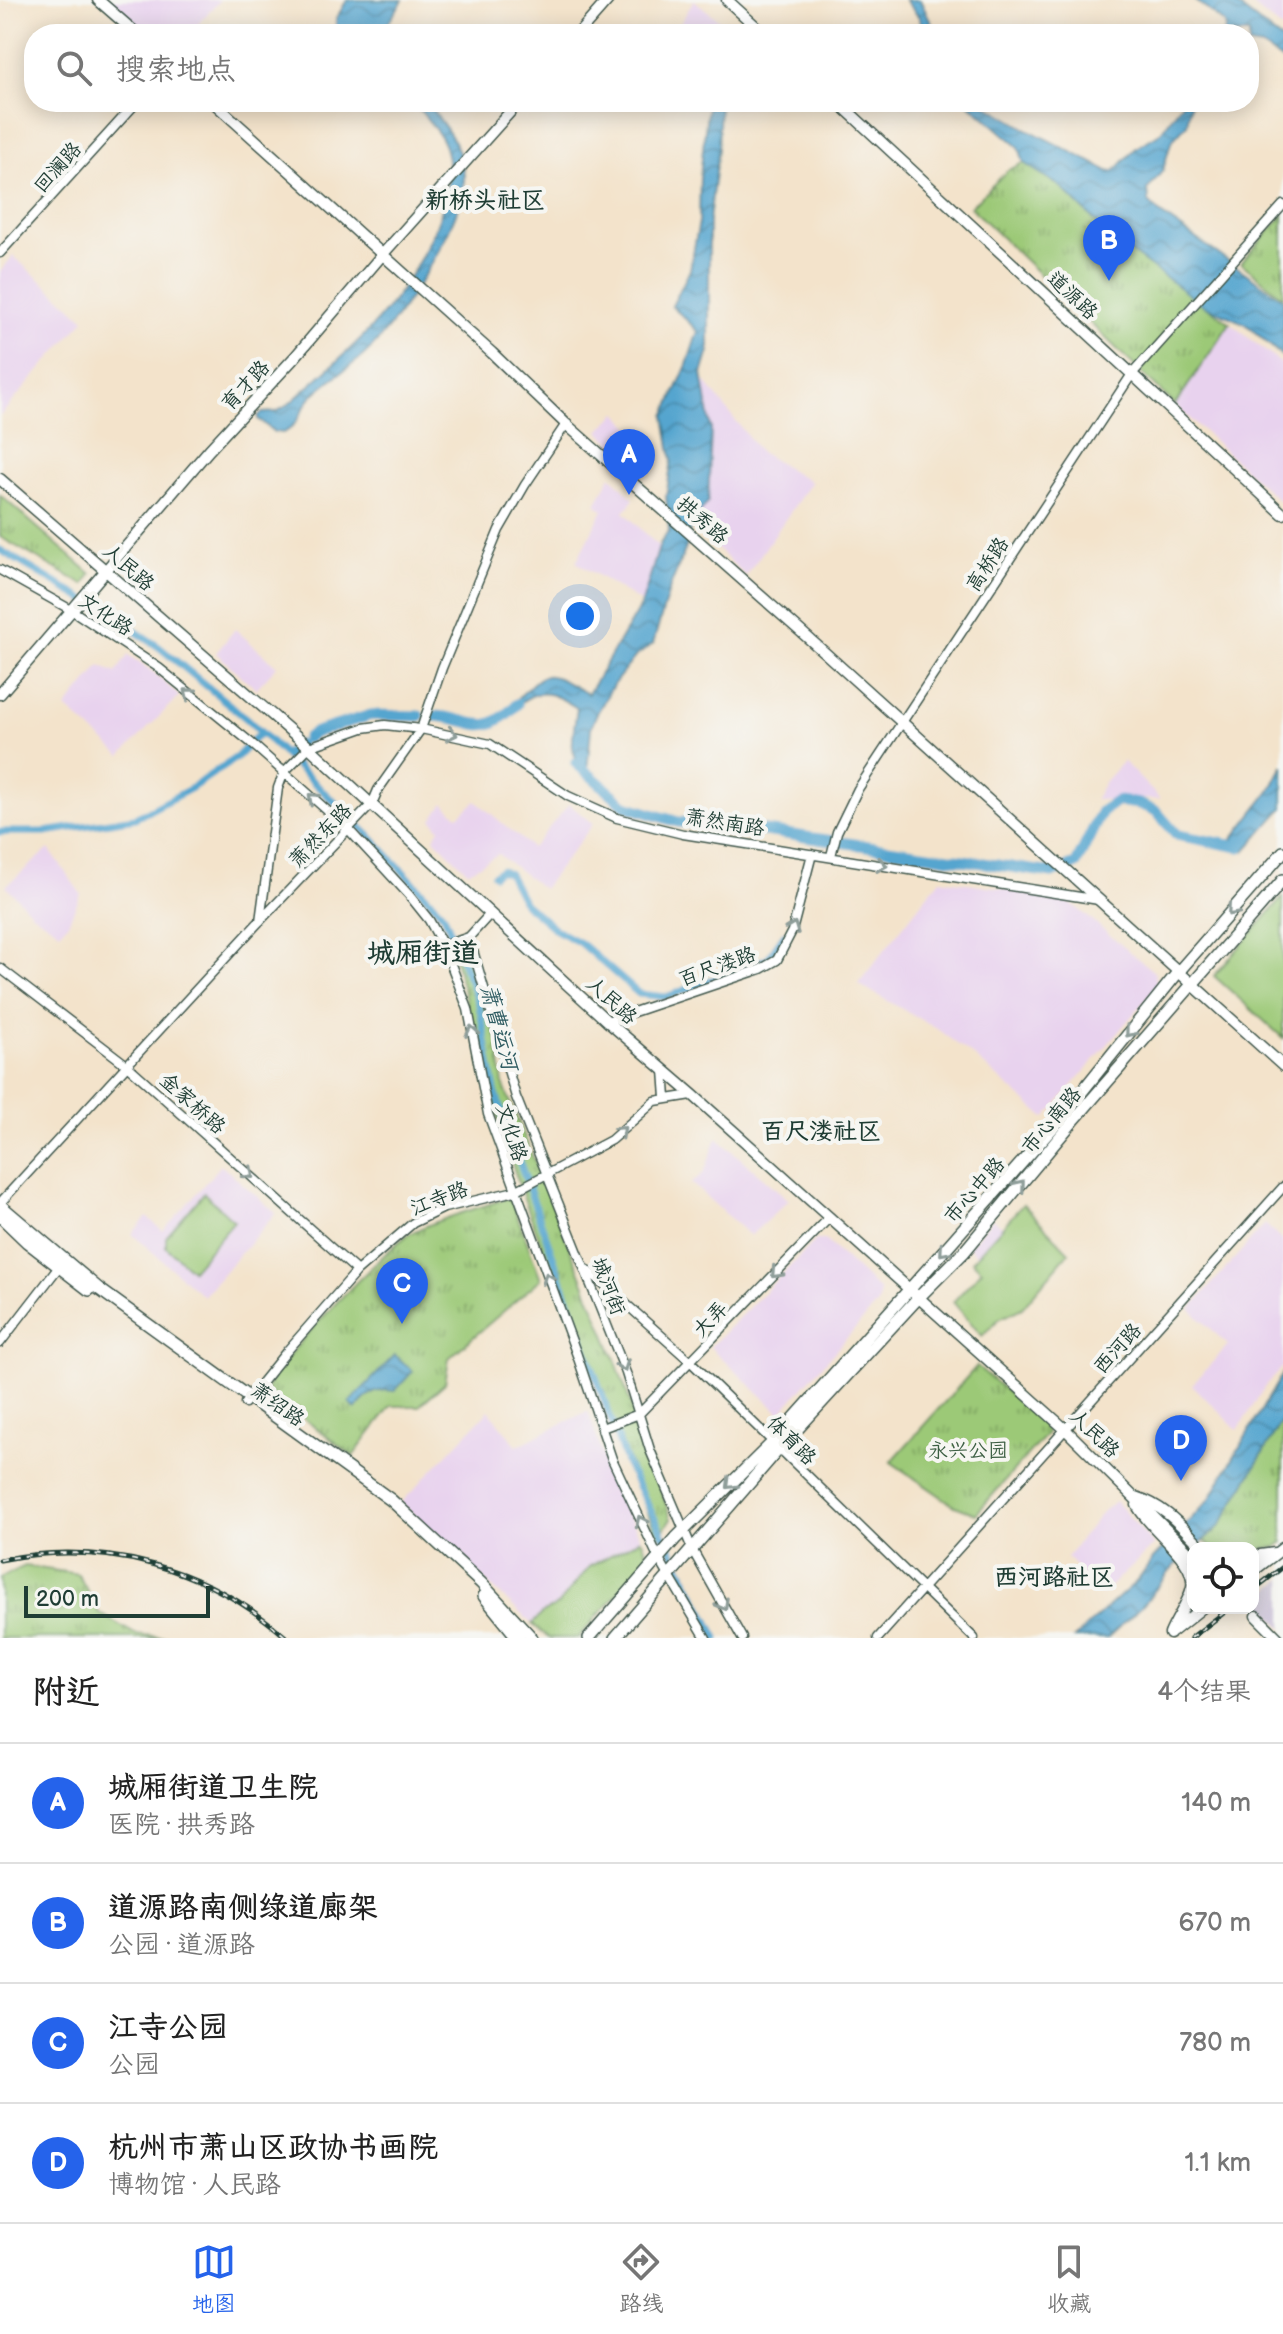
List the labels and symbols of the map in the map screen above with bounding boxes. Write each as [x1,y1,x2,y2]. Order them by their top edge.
street label: 回澜路 [29,137,87,198]
district label: 新桥头社区 [425,186,545,215]
pin: B [1083,215,1135,281]
street label: 道源路 [1042,266,1103,326]
street label: 育才路 [216,355,276,416]
pin: A [603,429,655,495]
street label: 拱秀路 [672,492,734,550]
street label: 高桥路 [961,532,1015,596]
street label: 人民路 [98,539,160,597]
street label: 文化路 [74,588,138,642]
your location [560,596,600,636]
one-way arrow [184,688,199,703]
one-way arrow [445,725,458,742]
one-way arrow [308,792,322,807]
street label: 萧然东路 [284,798,358,873]
street label: 萧然南路 [683,805,767,841]
one-way arrow [875,855,889,872]
one-way arrow [1227,902,1242,916]
one-way arrow [783,921,800,935]
district label: 城厢街道 [367,937,479,970]
street label: 百尺溇路 [676,942,760,992]
street label: 人民路 [581,972,642,1030]
water label: 萧曹运河 [474,981,524,1076]
one-way arrow [1126,1023,1140,1038]
one-way arrow [464,1024,481,1038]
street label: 金家桥路 [155,1068,231,1140]
street label: 市心南路 [1017,1082,1087,1159]
street label: 文化路 [490,1100,532,1165]
district label: 百尺溇社区 [761,1117,881,1146]
one-way arrow [611,1127,626,1141]
street label: 市心中路 [939,1152,1011,1229]
one-way arrow [239,1164,254,1178]
street label: 江寺路 [407,1177,473,1221]
one-way arrow [1010,1180,1025,1195]
one-way arrow [939,1242,953,1257]
street label: 城河街 [586,1254,630,1319]
pin: C [376,1258,428,1324]
one-way arrow [771,1264,786,1278]
one-way arrow [541,1272,558,1286]
street label: 大弄 [688,1297,733,1342]
street label: 西河路 [1089,1318,1147,1379]
one-way arrow [613,1358,630,1372]
street label: 萧绍路 [246,1378,310,1432]
street label: 人民路 [1064,1404,1125,1464]
street label: 体育路 [762,1411,822,1471]
pin: D [1155,1415,1207,1481]
park label: 永兴公园 [928,1439,1008,1463]
one-way arrow [726,1475,740,1490]
one-way arrow [635,1515,651,1529]
district label: 西河路社区 [994,1563,1114,1592]
scale bar [24,1582,210,1618]
one-way arrow [713,1596,729,1610]

